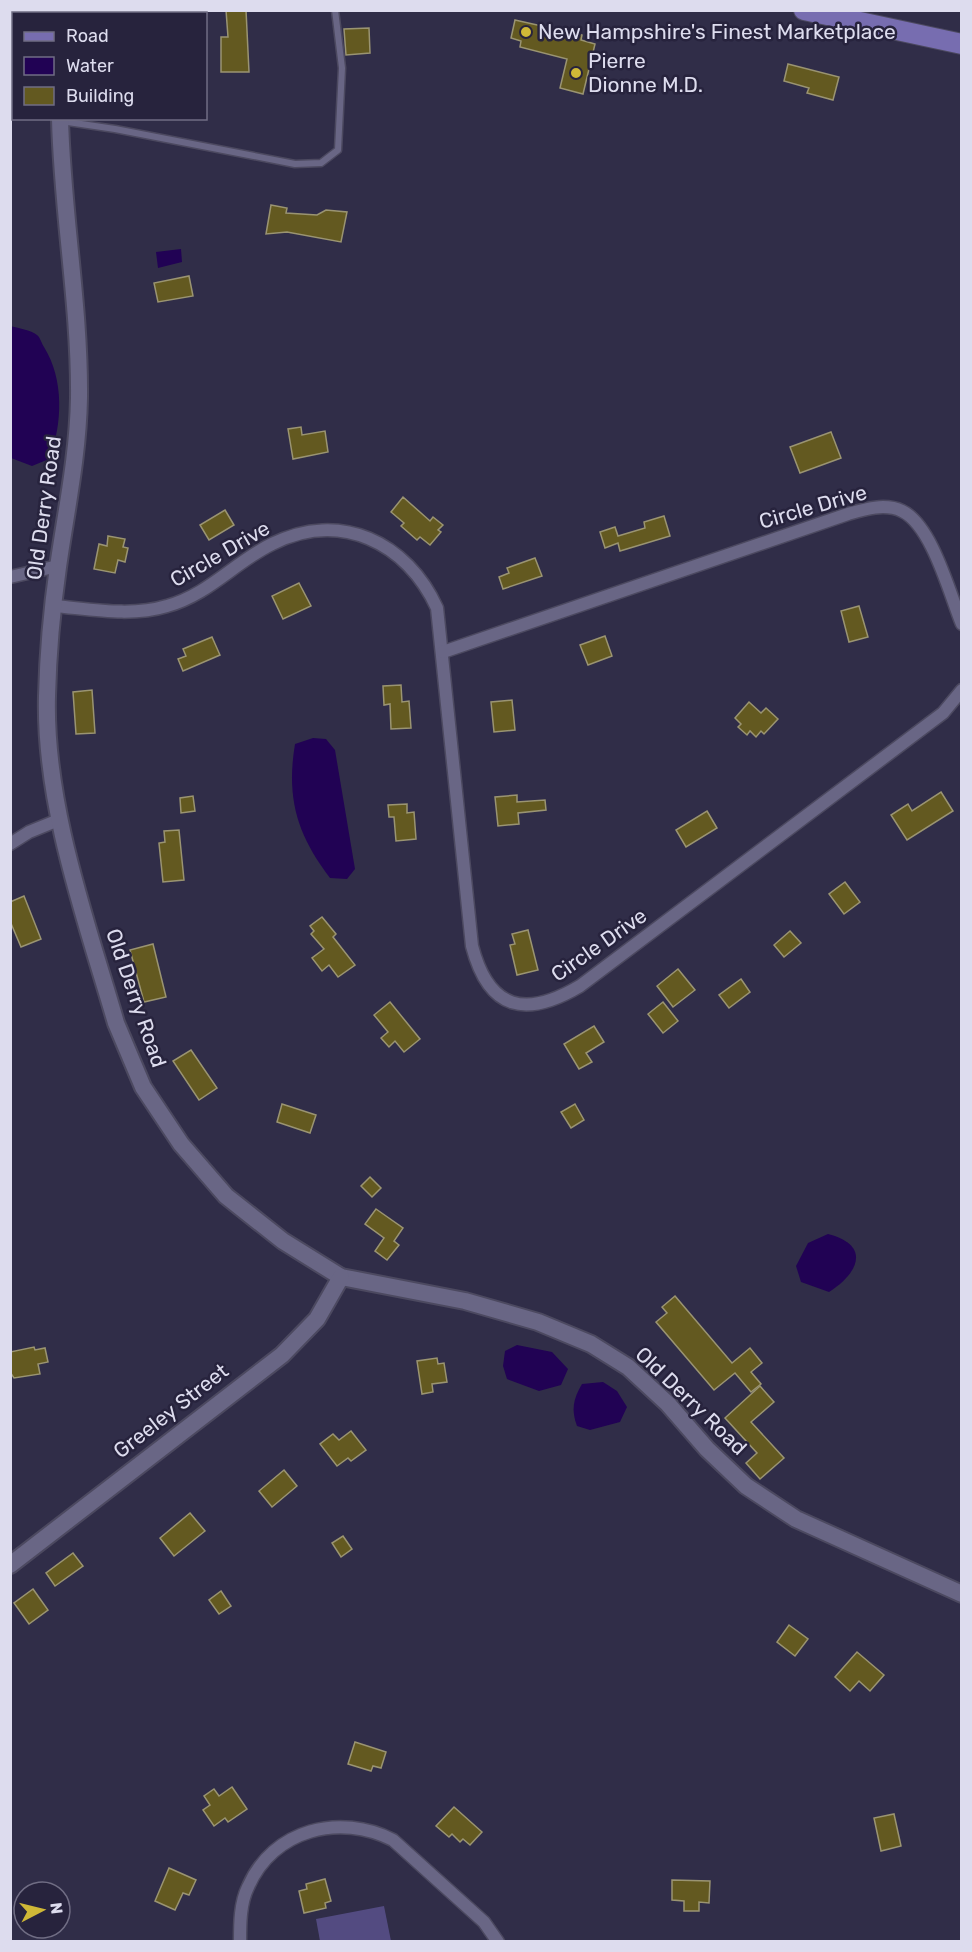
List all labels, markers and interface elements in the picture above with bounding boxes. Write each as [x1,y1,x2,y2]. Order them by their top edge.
legend [12,12,207,120]
place label: New Hampshire's Finest Marketplace [538,19,896,44]
text: Road [66,25,109,47]
marker: New Hampshire's Finest Marketplace [519,25,533,39]
place label: Pierre Dionne M.D. [588,48,703,97]
text: Water [66,55,114,77]
marker: Pierre Dionne M.D. [569,66,583,80]
text: Building [66,85,134,107]
street label: Old Derry Road [21,434,66,582]
street label: Circle Drive [756,479,870,534]
street label: Circle Drive [165,515,274,592]
street label: Circle Drive [546,903,651,987]
street label: Old Derry Road [101,925,172,1071]
street label: Old Derry Road [630,1341,752,1460]
street label: Greeley Street [108,1358,233,1463]
north arrow [12,1880,72,1940]
text: N [46,1901,67,1915]

